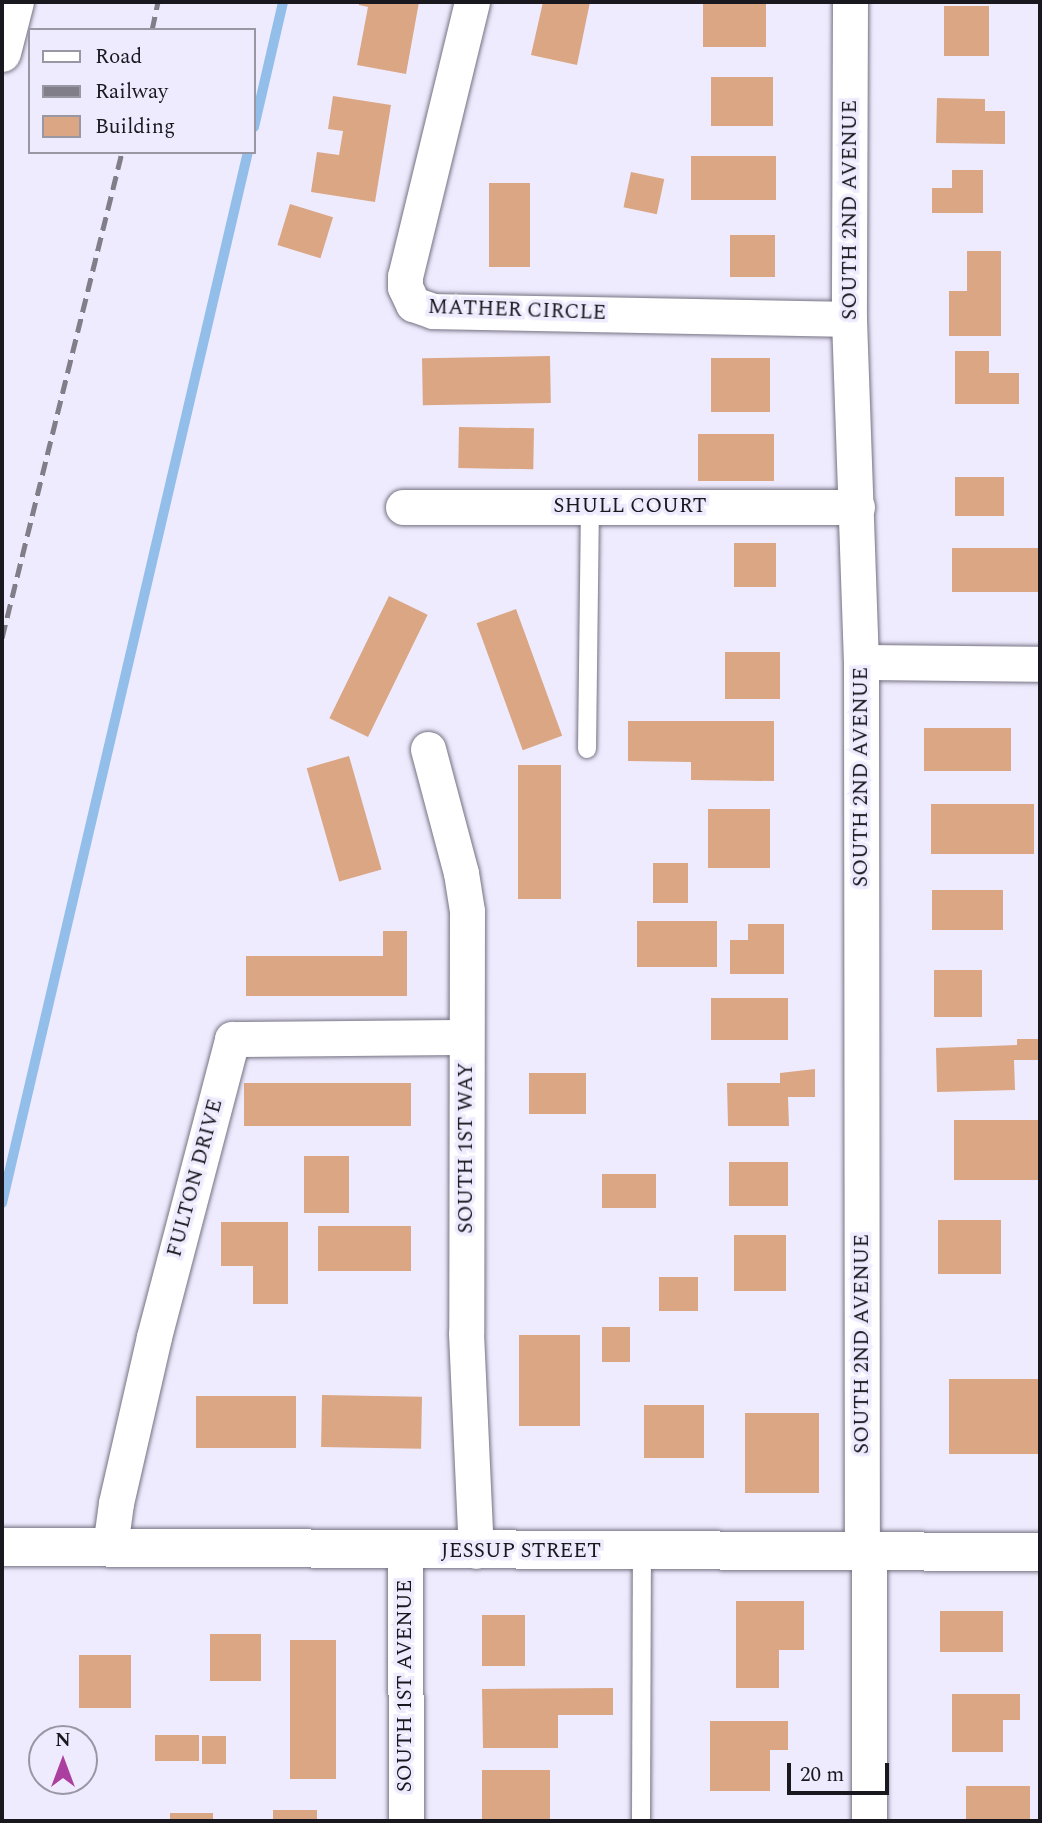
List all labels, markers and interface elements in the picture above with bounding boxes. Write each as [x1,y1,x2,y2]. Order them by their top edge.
legend [28,28,256,154]
text: Road [95,41,142,73]
text: Railway [95,76,168,108]
street label: SOUTH 2ND AVENUE [837,100,863,320]
text: Building [95,111,175,143]
street label: MATHER CIRCLE [427,294,607,326]
street label: SHULL COURT [553,493,707,519]
street label: SOUTH 2ND AVENUE [848,667,874,887]
street label: SOUTH 1ST WAY [453,1062,479,1234]
street label: FULTON DRIVE [162,1096,228,1260]
street label: SOUTH 2ND AVENUE [849,1234,875,1454]
street label: JESSUP STREET [441,1538,601,1564]
street label: SOUTH 1ST AVENUE [392,1580,418,1792]
north arrow [28,1725,98,1795]
text: N [55,1726,71,1755]
scale bar [790,1750,892,1794]
text: 20 m [800,1759,844,1791]

